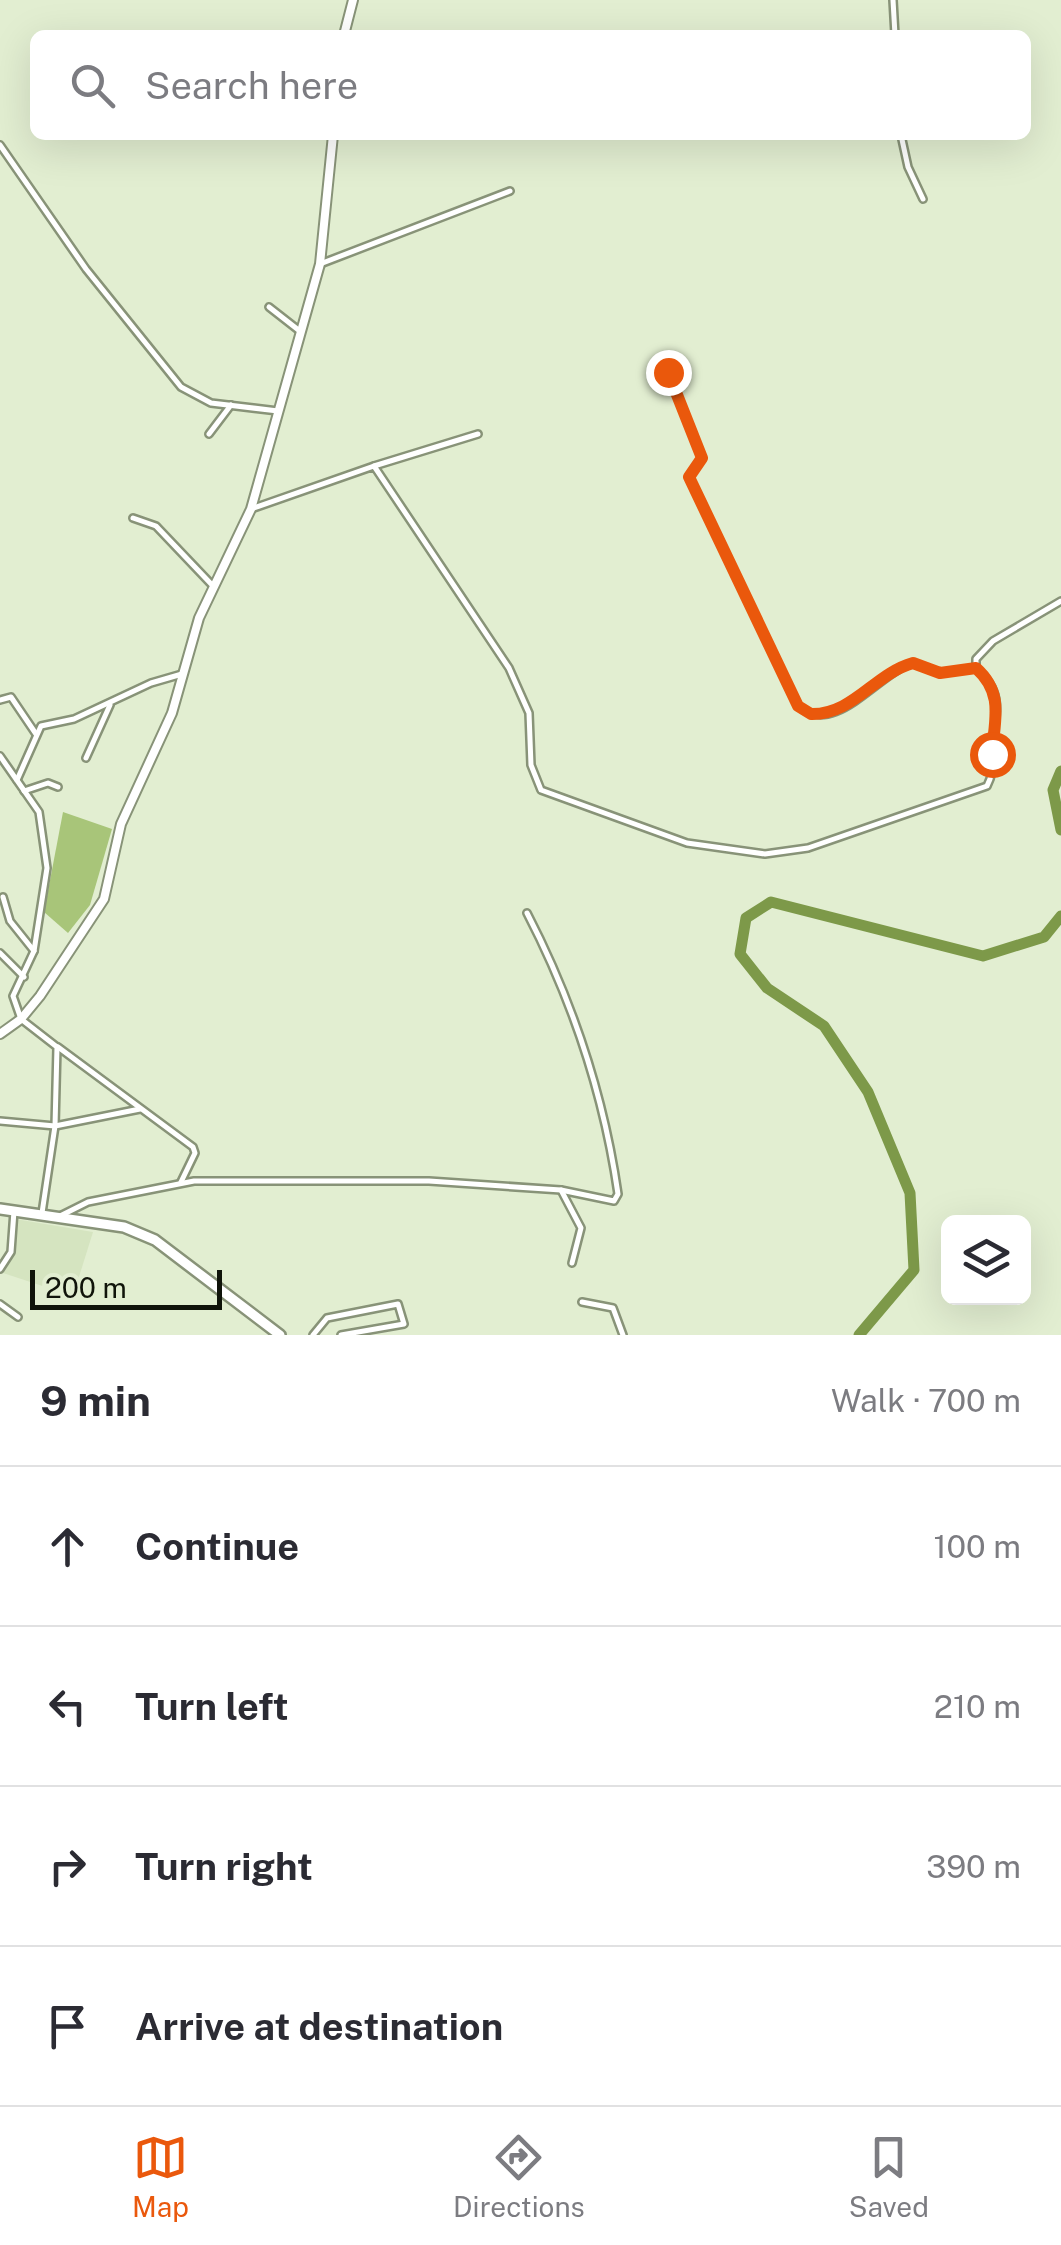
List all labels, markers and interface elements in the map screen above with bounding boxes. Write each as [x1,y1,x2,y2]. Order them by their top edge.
search box [30,30,1031,140]
icon: search [65,58,120,113]
text: Search here [145,63,358,108]
route end [646,350,692,396]
route start [970,732,1016,778]
map controls [941,1215,1031,1305]
button: layers [941,1215,1031,1305]
scale bar [30,1265,222,1310]
text: 200 m [45,1271,127,1304]
text: 9 min [40,1376,151,1425]
text: Walk · 700 m [831,1382,1021,1419]
icon: ahead [40,1519,95,1574]
text: Continue [135,1524,299,1569]
text: 100 m [934,1528,1021,1565]
icon: left [40,1679,95,1734]
text: Turn left [135,1684,289,1729]
text: 210 m [934,1688,1021,1725]
icon: right [40,1839,95,1894]
text: Turn right [135,1844,313,1889]
text: 390 m [926,1848,1021,1885]
icon: arrive [40,1999,95,2054]
text: Arrive at destination [135,2004,503,2049]
tab: Map [132,2130,189,2223]
tab: Directions [453,2130,585,2223]
tab: Saved [849,2130,929,2223]

